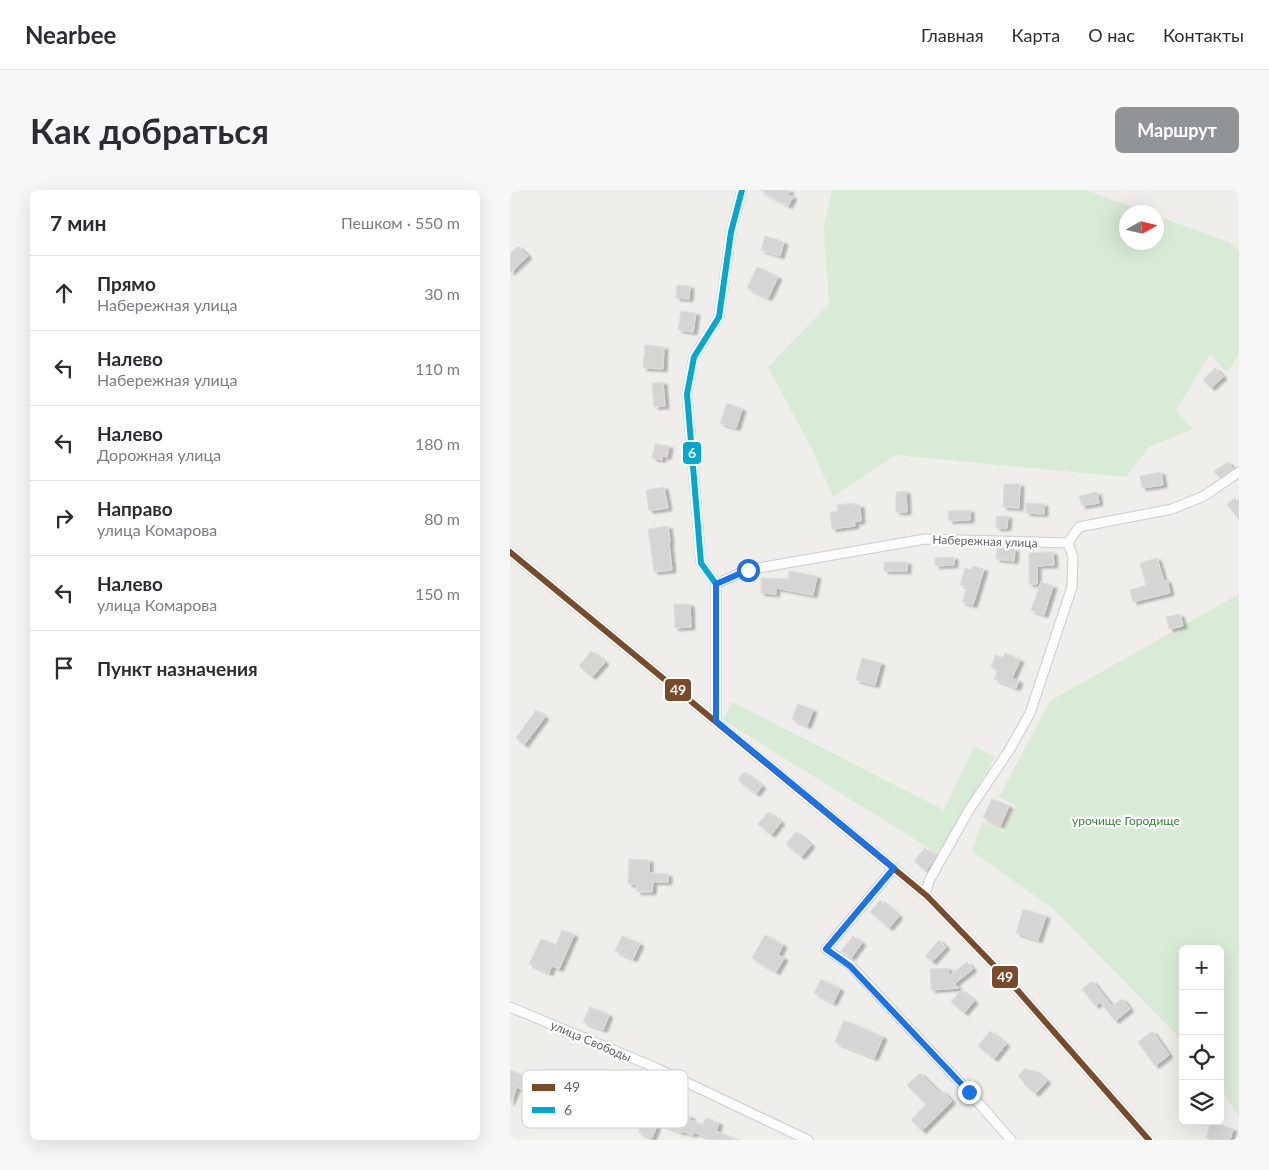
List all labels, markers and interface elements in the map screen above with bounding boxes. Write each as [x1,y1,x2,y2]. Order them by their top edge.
text: Nearbee [25,20,116,49]
text: Главная [921,24,984,46]
text: Карта [1012,24,1060,46]
text: О нас [1088,24,1135,46]
text: Контакты [1163,24,1244,46]
button: Маршрут [1115,107,1239,153]
text: Как добраться [30,109,269,151]
north arrow [1119,205,1164,250]
text: 7 мин [50,210,107,235]
text: Пешком · 550 m [341,213,460,232]
text: Прямо [97,272,156,295]
icon: ahead [50,279,78,307]
text: 30 m [424,284,460,303]
text: Набережная улица [97,295,237,314]
text: Налево [97,347,163,370]
icon: left [50,354,78,382]
text: 110 m [415,359,460,378]
text: Набережная улица [97,370,237,389]
text: Налево [97,422,163,445]
icon: left [50,429,78,457]
text: 180 m [415,434,460,453]
line badge: 6 [682,441,702,465]
text: 6 [688,444,696,461]
text: Дорожная улица [97,445,221,464]
text: Направо [97,497,173,520]
icon: right [50,504,78,532]
text: 80 m [424,509,460,528]
text: улица Комарова [97,520,217,539]
street label: Набережная улица [932,532,1038,550]
route start [737,559,760,582]
text: Налево [97,572,163,595]
icon: left [50,579,78,607]
text: 150 m [415,584,460,603]
text: улица Комарова [97,595,217,614]
icon: arrive [50,654,78,682]
text: Пункт назначения [97,657,258,680]
line badge: 49 [664,678,692,702]
text: 49 [670,681,686,698]
park label: урочище Городище [1072,813,1180,828]
map controls [1179,945,1224,1125]
button: + [1179,945,1224,990]
line badge: 49 [991,965,1019,989]
text: 49 [997,968,1013,985]
button: − [1179,990,1224,1035]
street label: улица Свободы [548,1017,634,1065]
button: locate [1179,1035,1224,1080]
legend [522,1070,688,1128]
text: 49 [564,1078,580,1095]
button: layers [1179,1080,1224,1125]
route end [958,1081,981,1104]
text: 6 [564,1101,572,1118]

